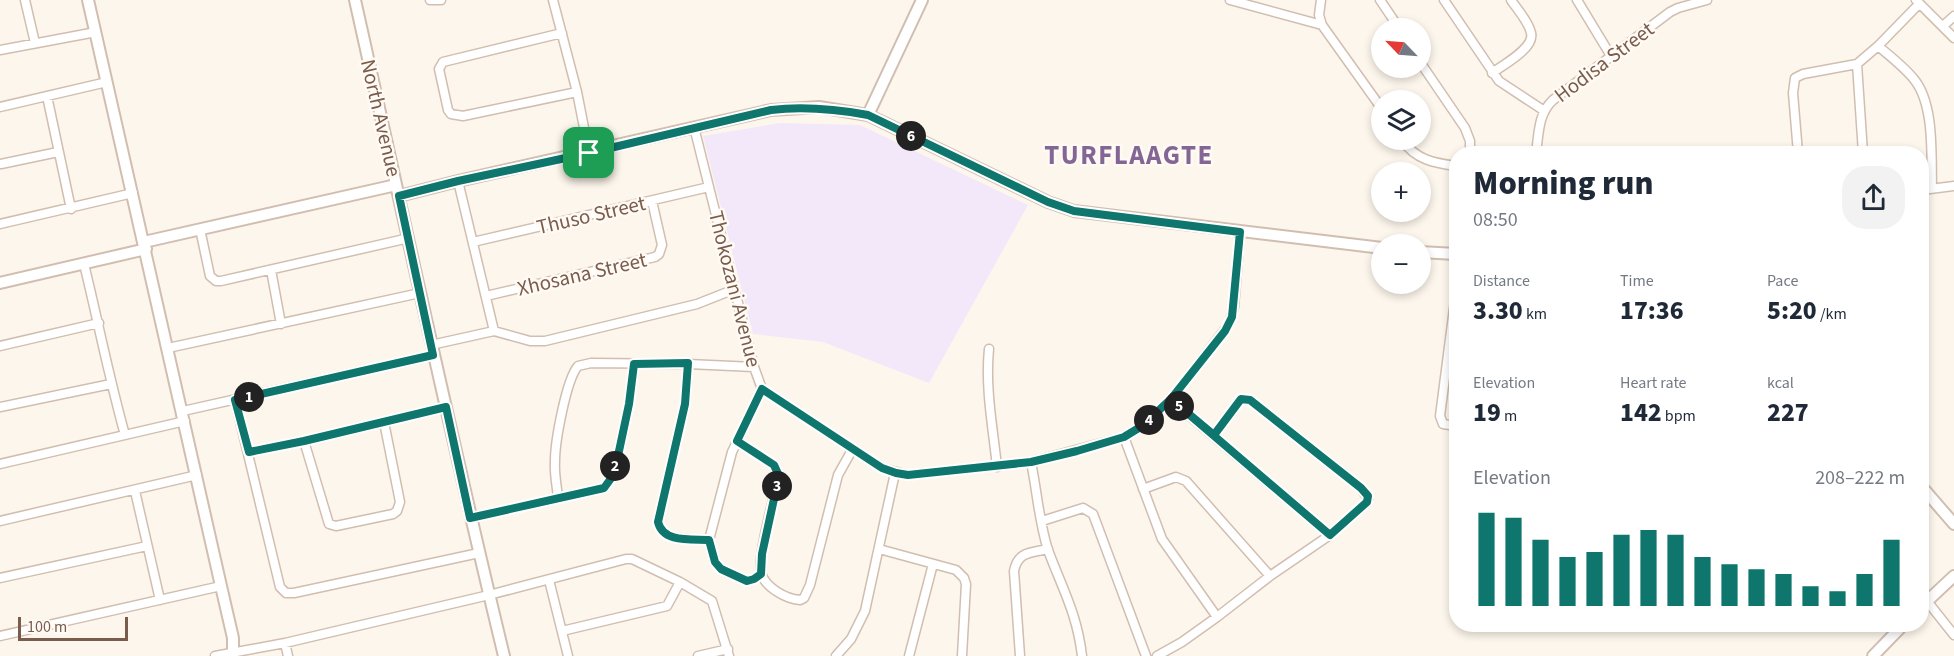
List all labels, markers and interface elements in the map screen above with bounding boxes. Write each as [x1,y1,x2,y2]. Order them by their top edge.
street label: Hodisa Street [1548,14,1660,110]
north arrow [1371,18,1431,78]
map controls [1371,18,1431,294]
street label: North Avenue [353,56,409,180]
button: layers [1371,90,1431,150]
pin: 6 [896,121,926,151]
text: 6 [907,125,915,147]
pin [563,127,614,178]
icon: arrive [572,136,605,169]
district label: TURFLAAGTE [1044,136,1214,175]
text: Morning run [1473,160,1653,207]
button: + [1371,162,1431,222]
button: share [1842,166,1905,229]
street label: Thuso Street [533,188,649,242]
text: 08:50 [1473,206,1518,234]
street label: Thokozani Avenue [701,208,769,370]
button: − [1371,234,1431,294]
street label: Xhosana Street [514,245,650,303]
text: Distance [1473,270,1530,292]
text: Time [1620,270,1654,292]
text: Pace [1767,270,1798,292]
text: 3.30 [1473,292,1523,329]
text: 17:36 [1620,292,1684,329]
text: 5:20 [1767,292,1817,329]
text: km [1523,303,1547,325]
text: /km [1817,303,1847,325]
text: Elevation [1473,372,1535,394]
text: Heart rate [1620,372,1687,394]
text: kcal [1767,372,1794,394]
pin: 1 [234,382,264,412]
text: 1 [245,386,253,408]
pin: 5 [1164,391,1194,421]
text: 19 [1473,394,1501,431]
text: 142 [1620,394,1662,431]
text: 227 [1767,394,1809,431]
text: 5 [1175,395,1183,417]
pin: 4 [1134,405,1164,435]
text: m [1501,405,1517,427]
text: bpm [1662,405,1696,427]
text: 4 [1145,409,1153,431]
pin: 2 [600,451,630,481]
text: 2 [611,455,619,477]
text: Elevation [1473,464,1551,492]
text: 208–222 m [1815,464,1905,492]
pin: 3 [762,471,792,501]
text: 3 [773,475,781,497]
scale bar [18,614,128,642]
text: 100 m [27,616,67,638]

